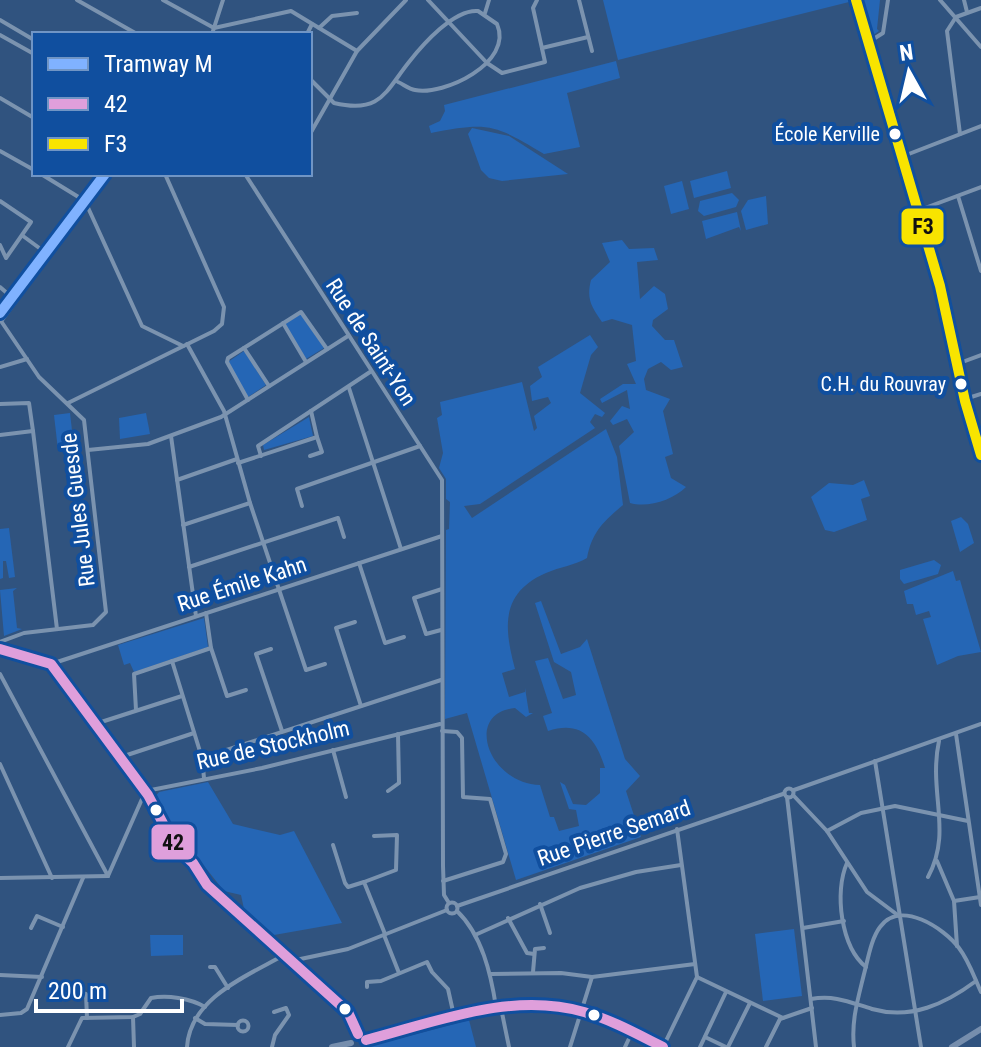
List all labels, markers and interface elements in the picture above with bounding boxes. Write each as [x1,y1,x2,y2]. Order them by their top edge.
legend [32,32,312,176]
north arrow [869,32,949,112]
text: N [898,39,915,66]
text: Tramway M [104,50,213,78]
text: 42 [104,90,128,118]
place label: École Kerville [774,122,880,146]
marker: École Kerville [887,126,903,142]
text: F3 [104,130,127,158]
line badge: F3 [900,207,945,246]
text: F3 [912,214,934,239]
street label: Rue de Saint-Yon [321,274,421,410]
place label: C.H. du Rouvray [821,372,946,396]
marker: C.H. du Rouvray [953,376,969,392]
street label: Rue Jules Guesde [56,432,100,588]
street label: Rue Émile Kahn [174,551,310,617]
street label: Rue de Stockholm [194,715,352,775]
street label: Rue Pierre Semard [534,795,694,871]
unlabelled marker [148,802,164,818]
line badge: 42 [150,823,196,861]
text: 42 [162,830,184,855]
scale bar [36,963,182,1013]
text: 200 m [48,977,107,1005]
unlabelled marker [337,1001,353,1017]
unlabelled marker [586,1007,602,1023]

